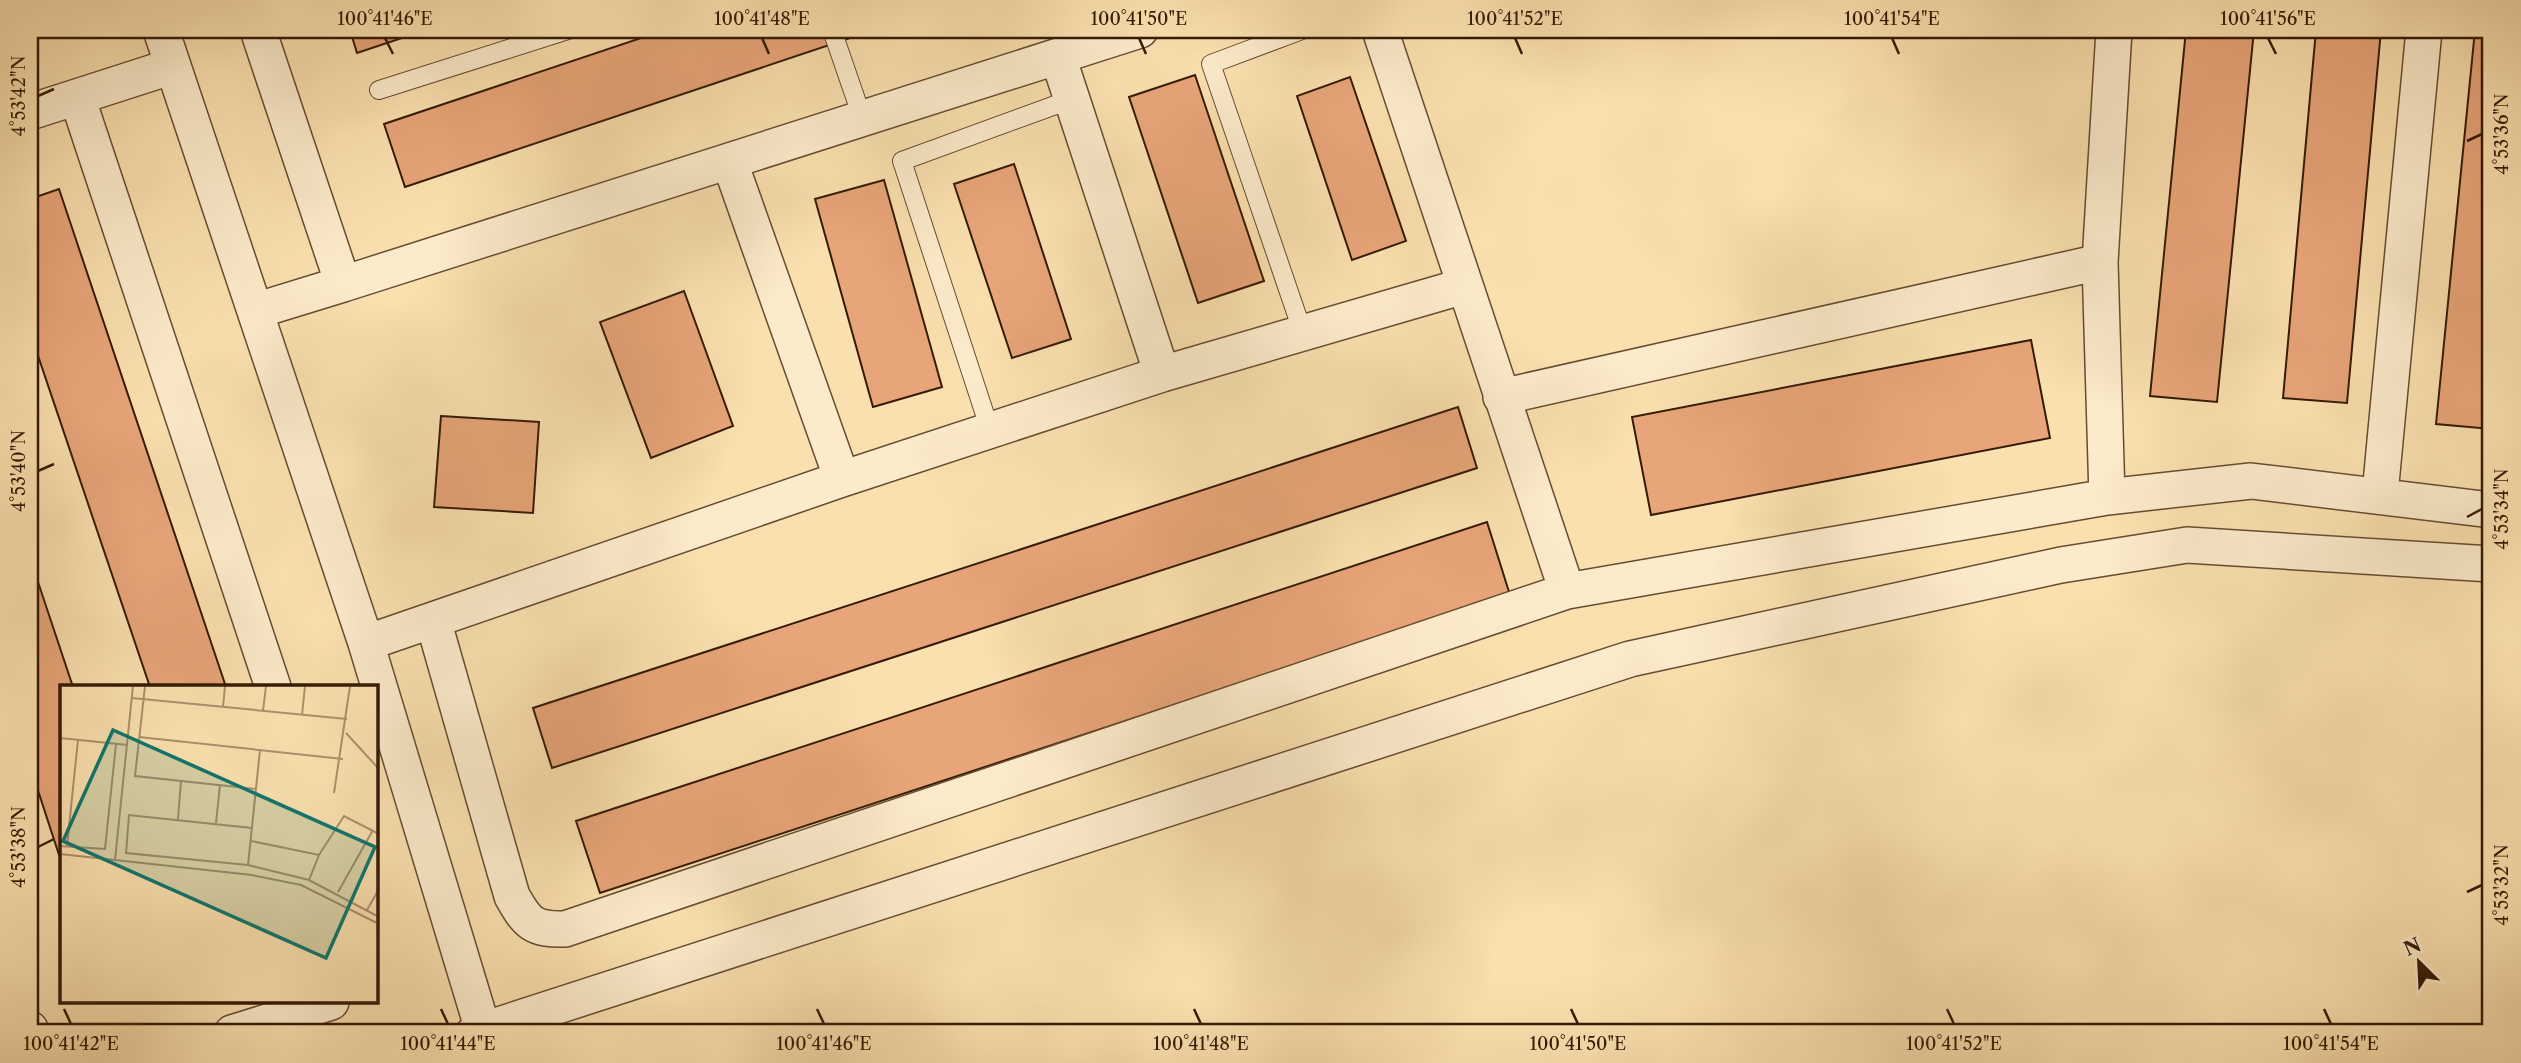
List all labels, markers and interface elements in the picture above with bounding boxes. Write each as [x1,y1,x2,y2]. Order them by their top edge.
text: 100°41'46"E [337,8,433,30]
text: 100°41'48"E [714,8,810,30]
text: 100°41'50"E [1090,8,1188,30]
text: 100°41'52"E [1467,8,1563,30]
text: 100°41'54"E [1844,8,1940,30]
text: 100°41'56"E [2220,8,2316,30]
text: 4°53'42"N [8,55,30,137]
text: 4°53'36"N [2491,93,2513,175]
text: 4°53'40"N [8,430,30,512]
text: 4°53'34"N [2491,468,2513,550]
inset map [60,685,378,1004]
text: 4°53'38"N [8,806,30,888]
text: 4°53'32"N [2491,844,2513,926]
north arrow [2384,926,2454,996]
text: N [2400,933,2425,961]
text: 100°41'42"E [23,1033,119,1055]
text: 100°41'44"E [400,1033,496,1055]
text: 100°41'46"E [776,1033,872,1055]
text: 100°41'48"E [1153,1033,1249,1055]
text: 100°41'50"E [1529,1033,1627,1055]
text: 100°41'52"E [1906,1033,2002,1055]
text: 100°41'54"E [2283,1033,2379,1055]

